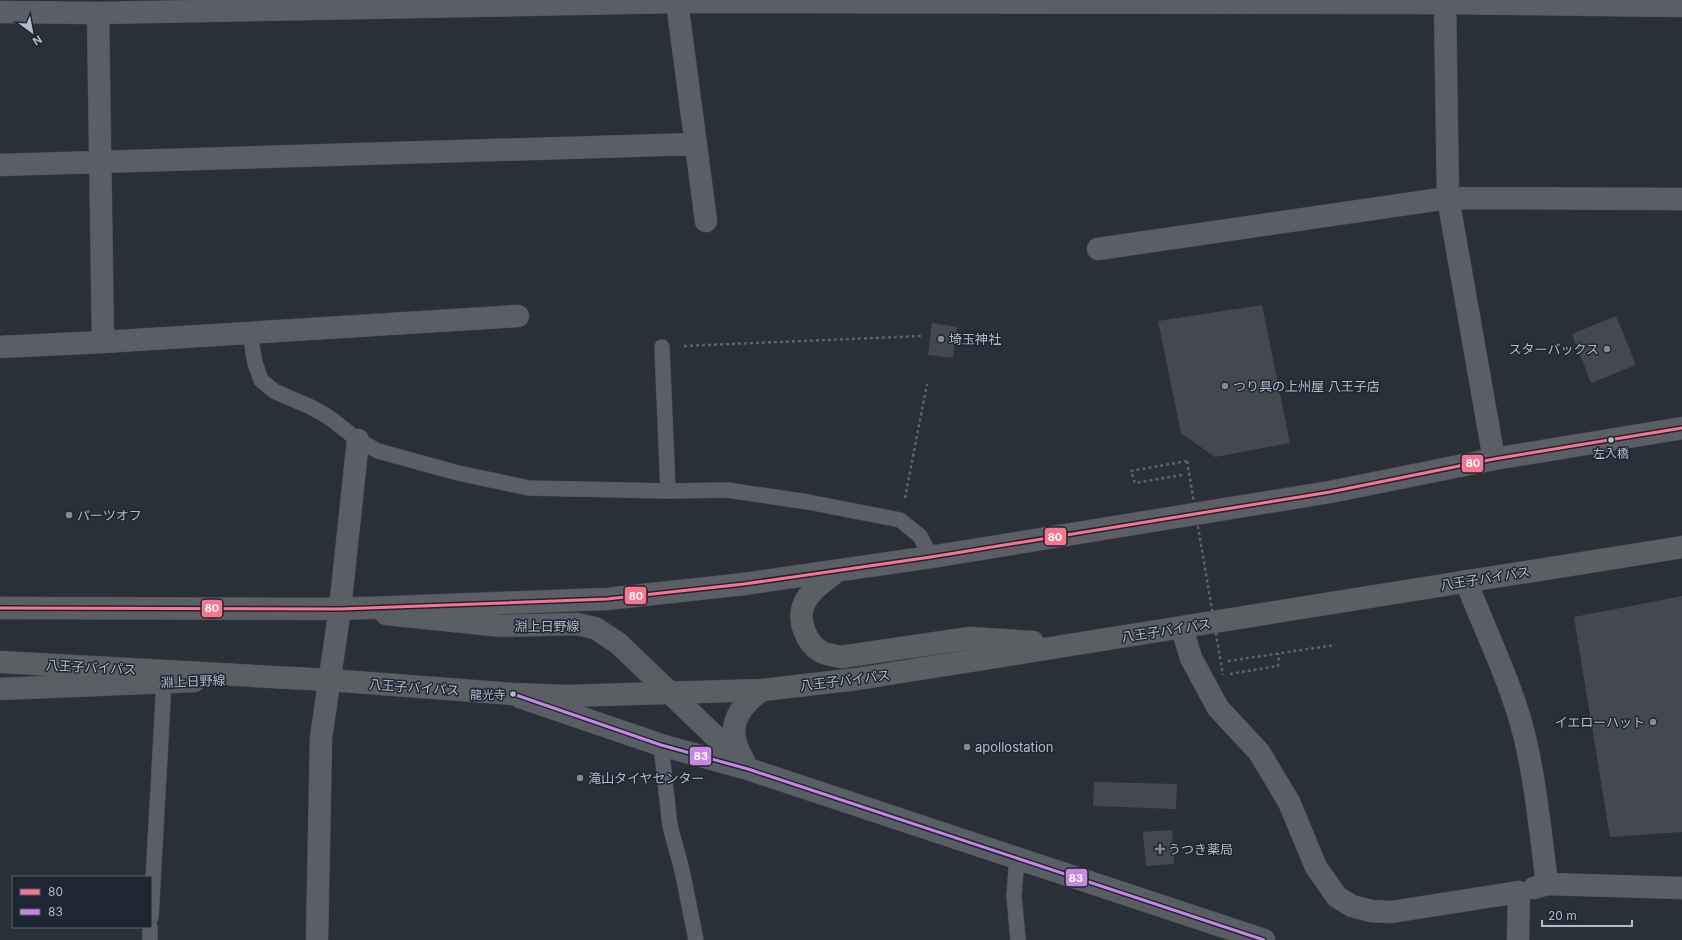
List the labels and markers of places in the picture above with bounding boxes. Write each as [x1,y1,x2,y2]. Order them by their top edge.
place label: 埼玉神社 [949,331,1001,347]
marker: 埼玉神社 [936,334,946,344]
place label: スターバックス [1509,341,1599,357]
marker: スターバックス [1602,344,1612,354]
place label: つり具の上州屋 八王子店 [1233,378,1380,394]
marker: つり具の上州屋 八王子店 [1220,381,1230,391]
marker: 左入橋 [1606,435,1616,445]
place label: 左入橋 [1593,446,1629,461]
place label: パーツオフ [77,507,142,523]
marker: パーツオフ [64,510,74,520]
place label: 龍光寺 [470,687,506,702]
marker: 龍光寺 [508,689,518,699]
place label: イエローハット [1554,714,1645,730]
marker: イエローハット [1648,717,1658,727]
place label: apollostation [975,739,1054,755]
marker: apollostation [962,742,972,752]
place label: 滝山タイヤセンター [588,770,705,786]
marker: 滝山タイヤセンター [575,773,585,783]
place label: うつき薬局 [1168,841,1233,857]
marker: うつき薬局 [1155,844,1165,854]

